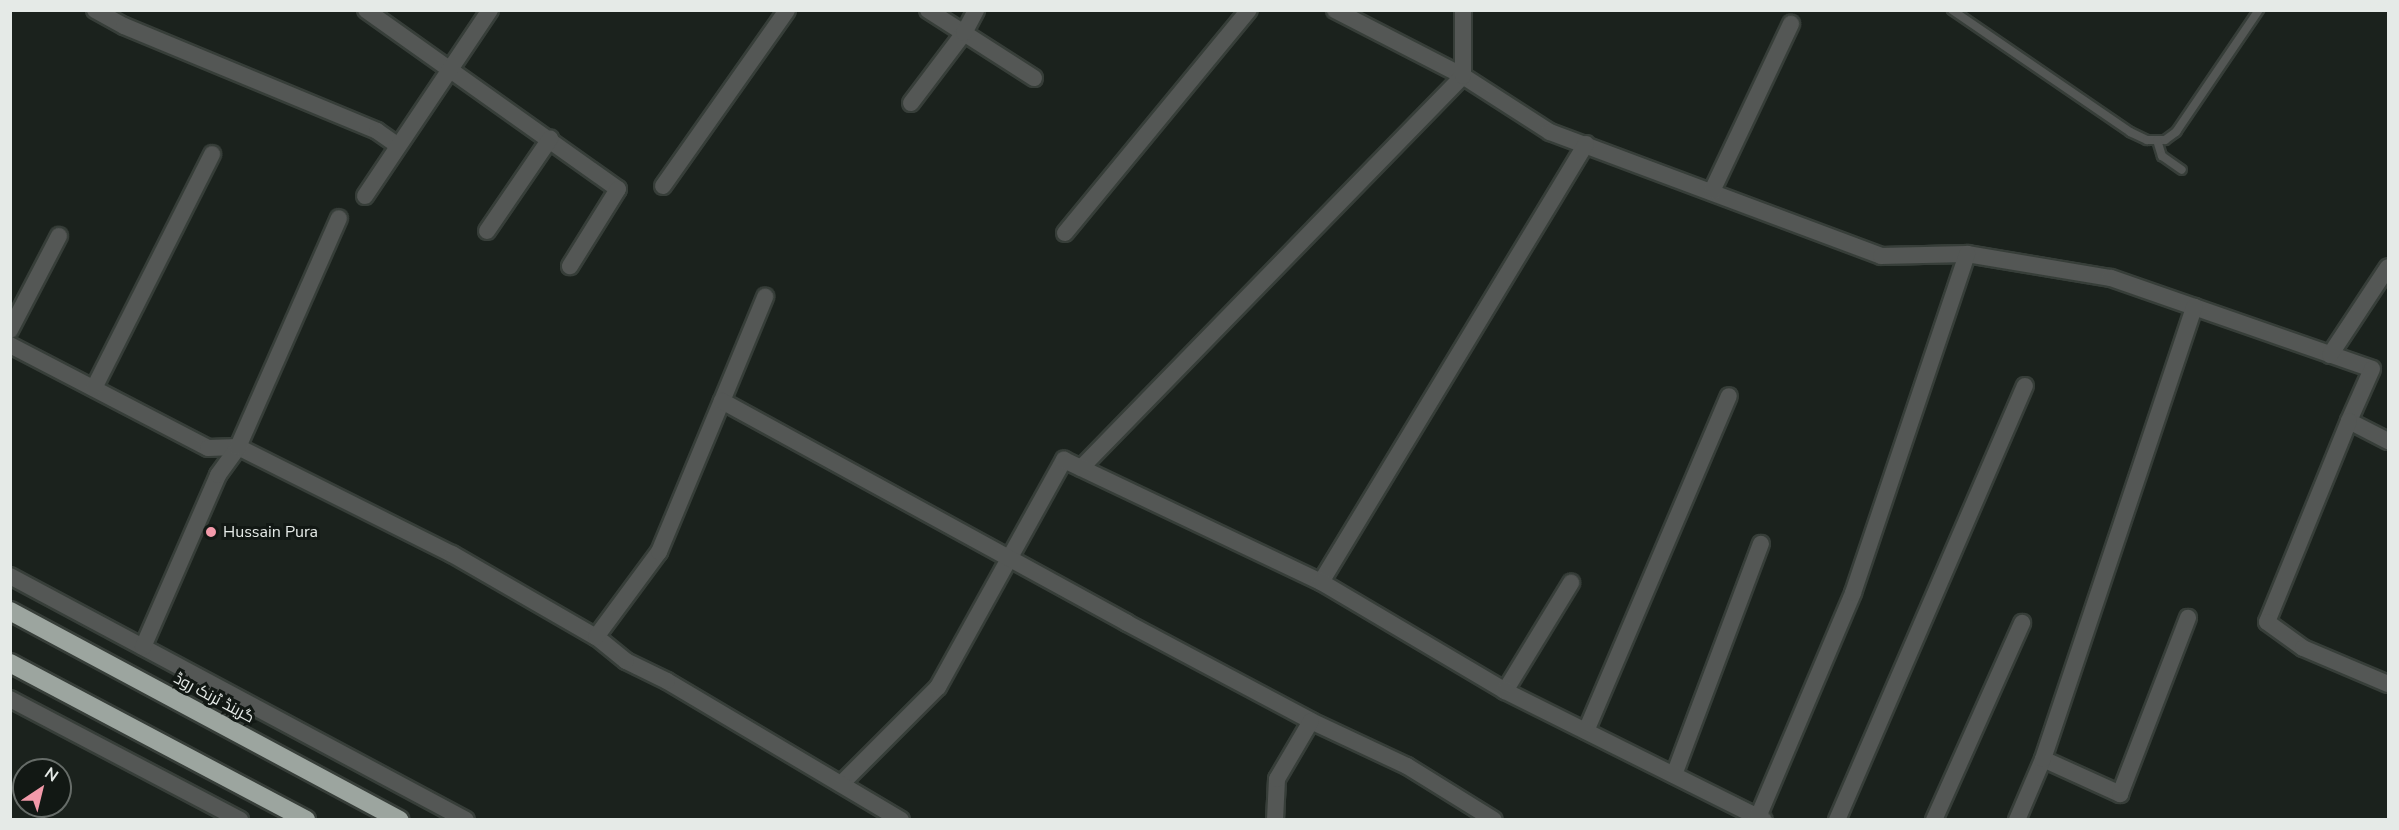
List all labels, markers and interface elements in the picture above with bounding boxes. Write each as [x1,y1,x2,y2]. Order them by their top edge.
place label: Hussain Pura [223,522,318,542]
marker: Hussain Pura [204,525,218,539]
street label: گرینڈ ٹرنک روڈ [170,669,258,727]
north arrow [12,758,72,818]
text: N [40,762,62,787]

